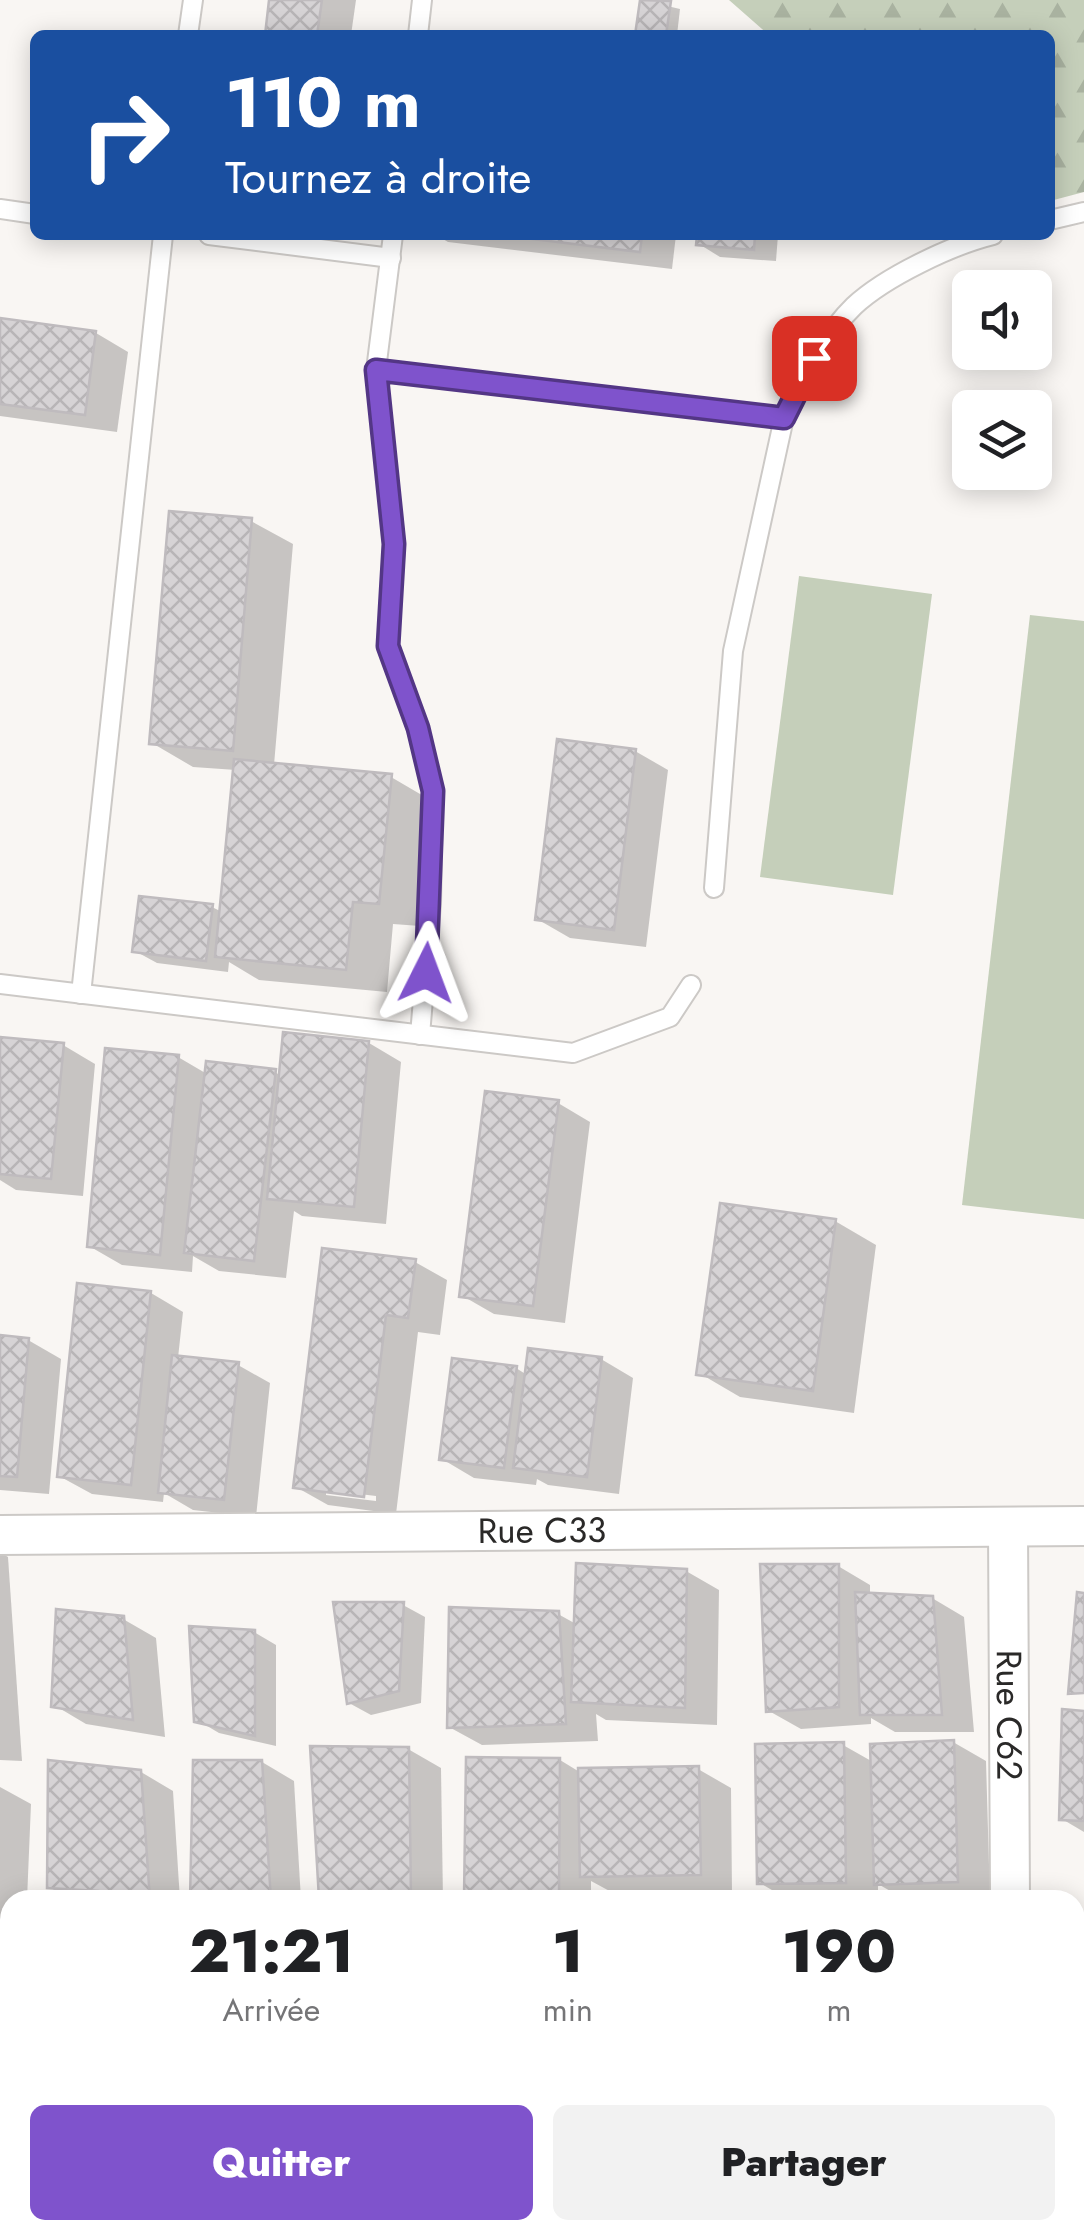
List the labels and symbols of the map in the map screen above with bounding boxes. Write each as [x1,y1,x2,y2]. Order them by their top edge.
pin [772,316,857,401]
position arrow [374,921,478,1025]
street label: Rue C33 [477,1505,607,1556]
street label: Rue C62 [984,1650,1034,1780]

